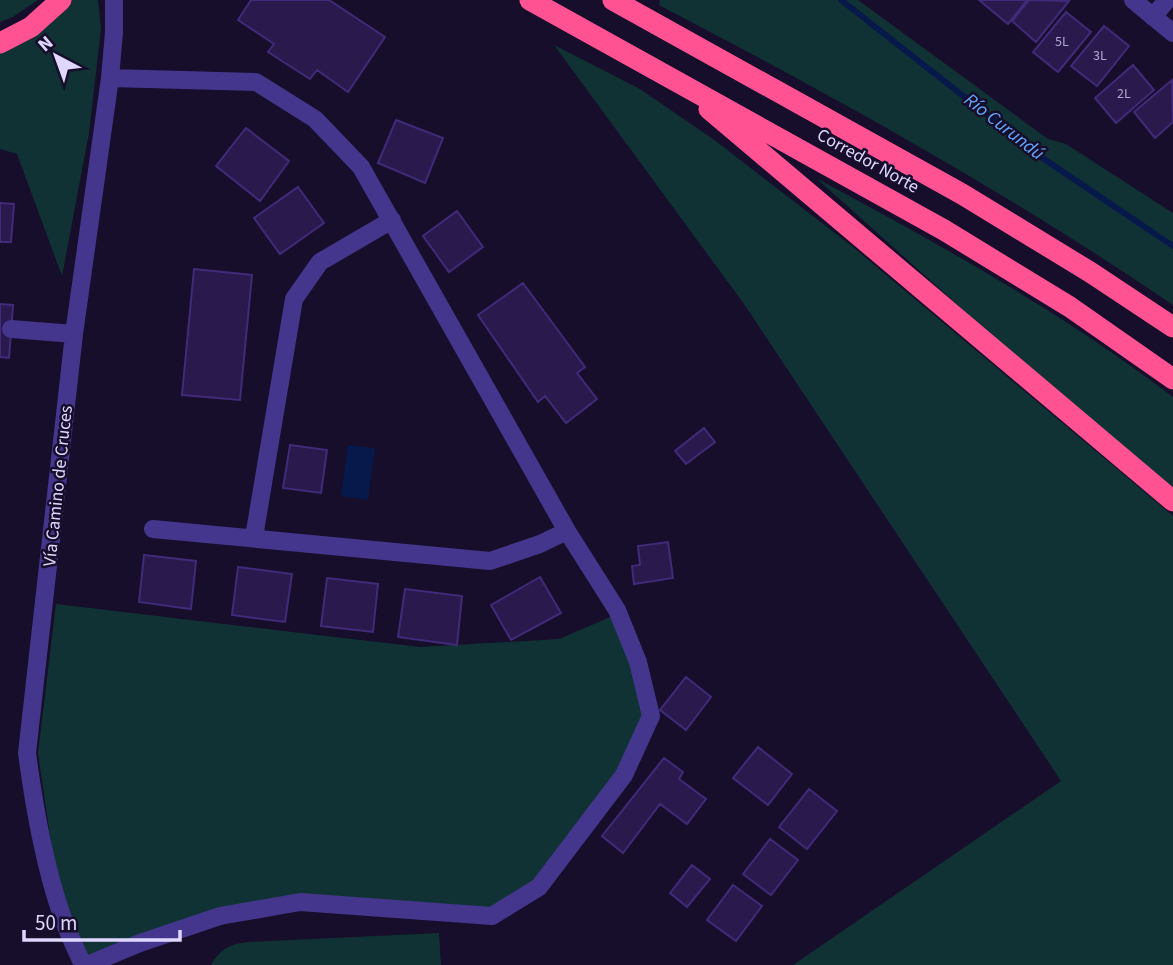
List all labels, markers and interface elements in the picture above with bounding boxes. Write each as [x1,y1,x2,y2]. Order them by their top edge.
north arrow [21,21,91,91]
text: N [32,30,59,59]
house number: 5L [1055,32,1069,52]
house number: 3L [1093,46,1107,66]
house number: 2L [1117,84,1131,104]
water label: Río Curundú [958,87,1050,167]
street label: Corredor Norte [812,123,924,199]
street label: Vía Camino de Cruces [37,404,79,568]
scale bar [24,898,180,942]
text: 50 m [35,908,77,938]

